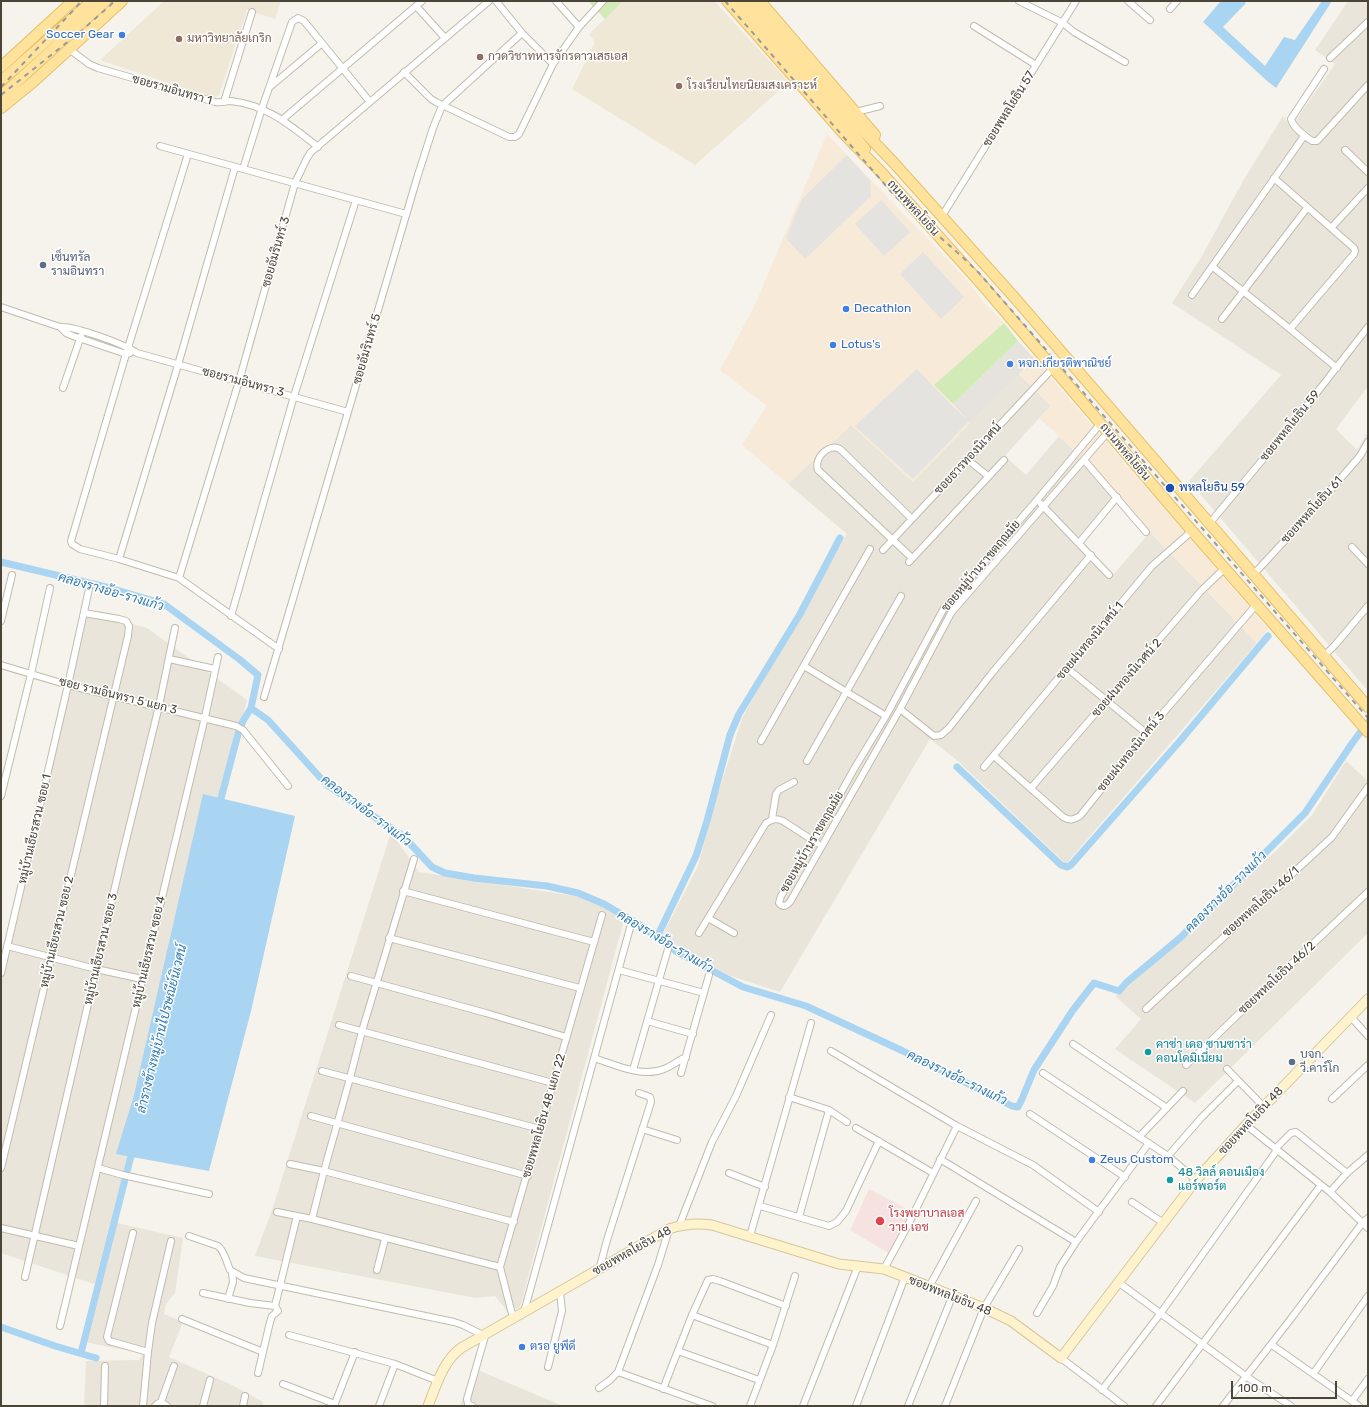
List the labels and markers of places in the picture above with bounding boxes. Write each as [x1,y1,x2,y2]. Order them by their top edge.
place label: Soccer Gear [46,28,114,42]
marker: Soccer Gear [117,30,127,40]
place label: มหาวิทยาลัยเกริก [187,32,272,46]
marker: มหาวิทยาลัยเกริก [174,34,184,44]
place label: กวดวิชาทหารจักรดาวเสธเอส [488,50,628,64]
marker: กวดวิชาทหารจักรดาวเสธเอส [475,52,485,62]
place label: โรงเรียนไทยนิยมสงเคราะห์ [687,79,817,93]
marker: โรงเรียนไทยนิยมสงเคราะห์ [674,81,684,91]
place label: เซ็นทรัล รามอินทรา [51,251,104,279]
marker: เซ็นทรัล รามอินทรา [38,260,48,270]
place label: Decathlon [854,302,911,316]
marker: Decathlon [841,304,851,314]
place label: Lotus's [841,338,881,352]
marker: Lotus's [828,340,838,350]
place label: หจก.เกียรติพาณิชย์ [1018,357,1111,371]
marker: หจก.เกียรติพาณิชย์ [1005,359,1015,369]
place label: พหลโยธิน 59 [1179,481,1245,495]
marker: พหลโยธิน 59 [1164,482,1176,494]
place label: คาซ่า เดอ ซานซาร่า คอนโดมิเนี่ยม [1156,1038,1252,1066]
marker: คาซ่า เดอ ซานซาร่า คอนโดมิเนี่ยม [1143,1047,1153,1057]
place label: บจก. วี.คาร์โก [1300,1048,1339,1076]
marker: บจก. วี.คาร์โก [1287,1057,1297,1067]
place label: Zeus Custom [1100,1153,1174,1167]
marker: Zeus Custom [1087,1155,1097,1165]
place label: 48 วิลล์ ดอนเมือง แอร์พอร์ต [1178,1166,1264,1194]
marker: 48 วิลล์ ดอนเมือง แอร์พอร์ต [1165,1175,1175,1185]
place label: โรงพยาบาลเอส วาย เอช [889,1207,964,1235]
marker: โรงพยาบาลเอส วาย เอช [874,1215,886,1227]
place label: ตรอ ยูพีดี [530,1340,576,1354]
marker: ตรอ ยูพีดี [517,1342,527,1352]

